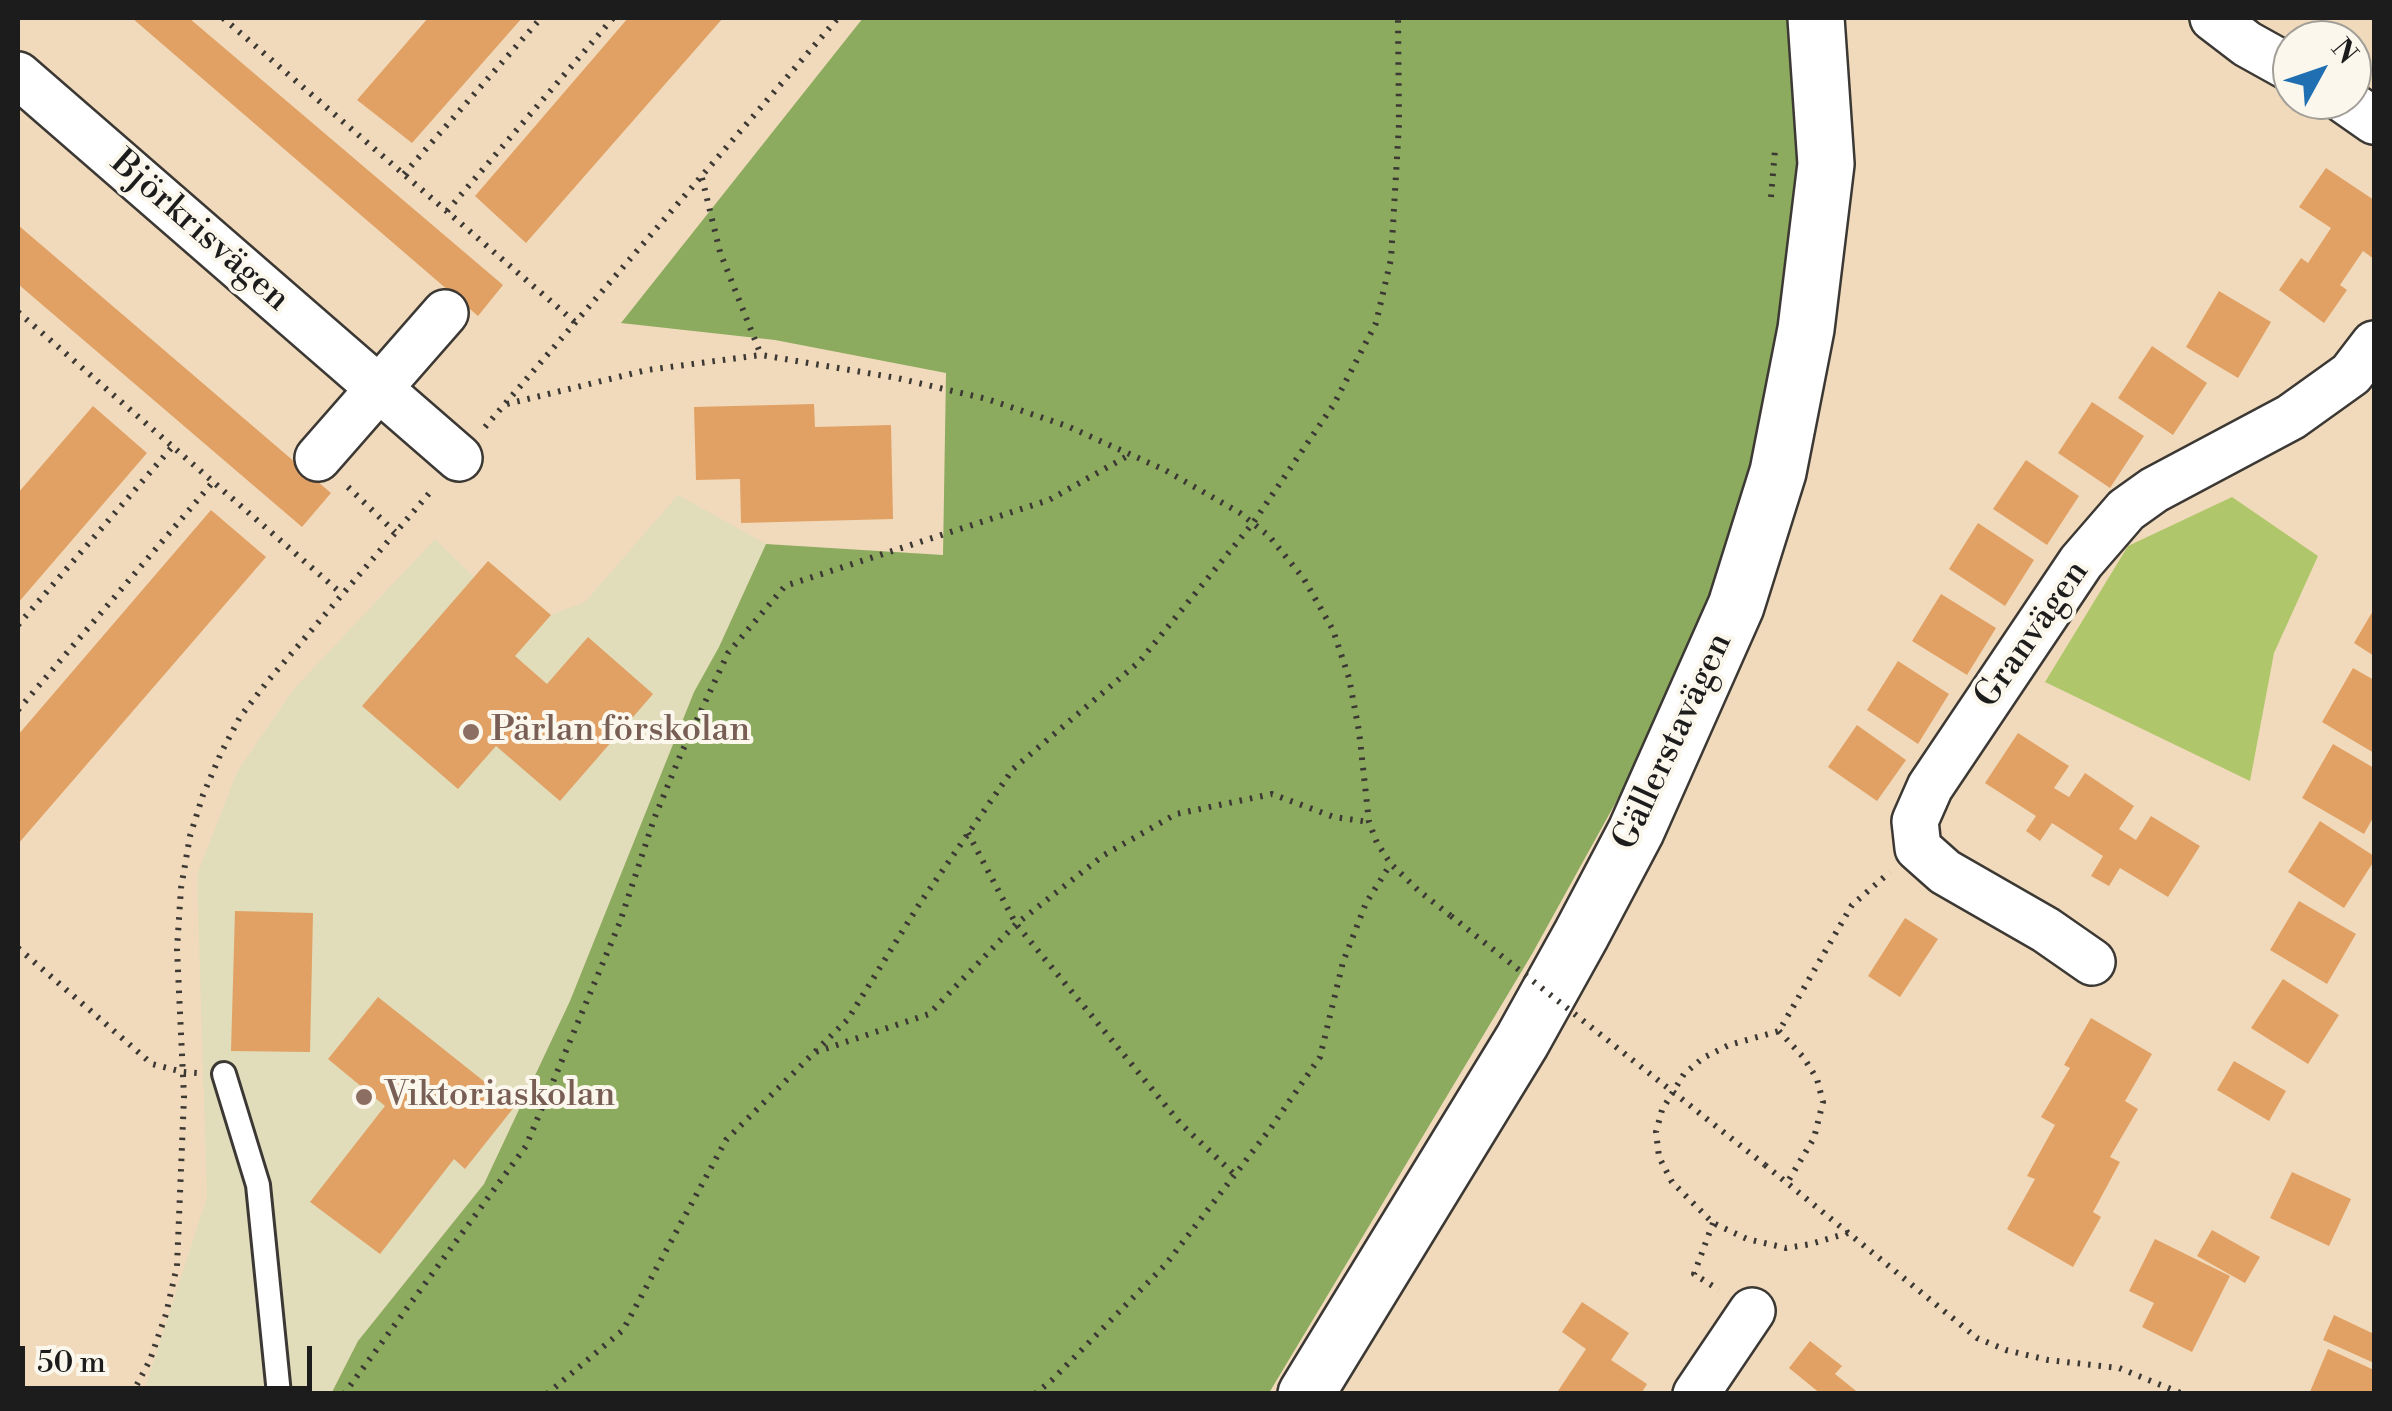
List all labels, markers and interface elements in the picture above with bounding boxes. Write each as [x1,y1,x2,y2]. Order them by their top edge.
north arrow [2272,20,2372,120]
text: N [2323,32,2364,71]
street label: Björkrisvägen [101,143,297,321]
street label: Granvägen [1967,553,2099,717]
street label: Gällerstavägen [1605,627,1743,857]
place label: Pärlan förskolan [491,711,750,753]
marker: Pärlan förskolan [460,721,482,743]
place label: Viktoriaskolan [384,1076,615,1118]
marker: Viktoriaskolan [353,1086,375,1108]
scale bar [25,1326,318,1388]
text: 50 m [37,1344,106,1382]

